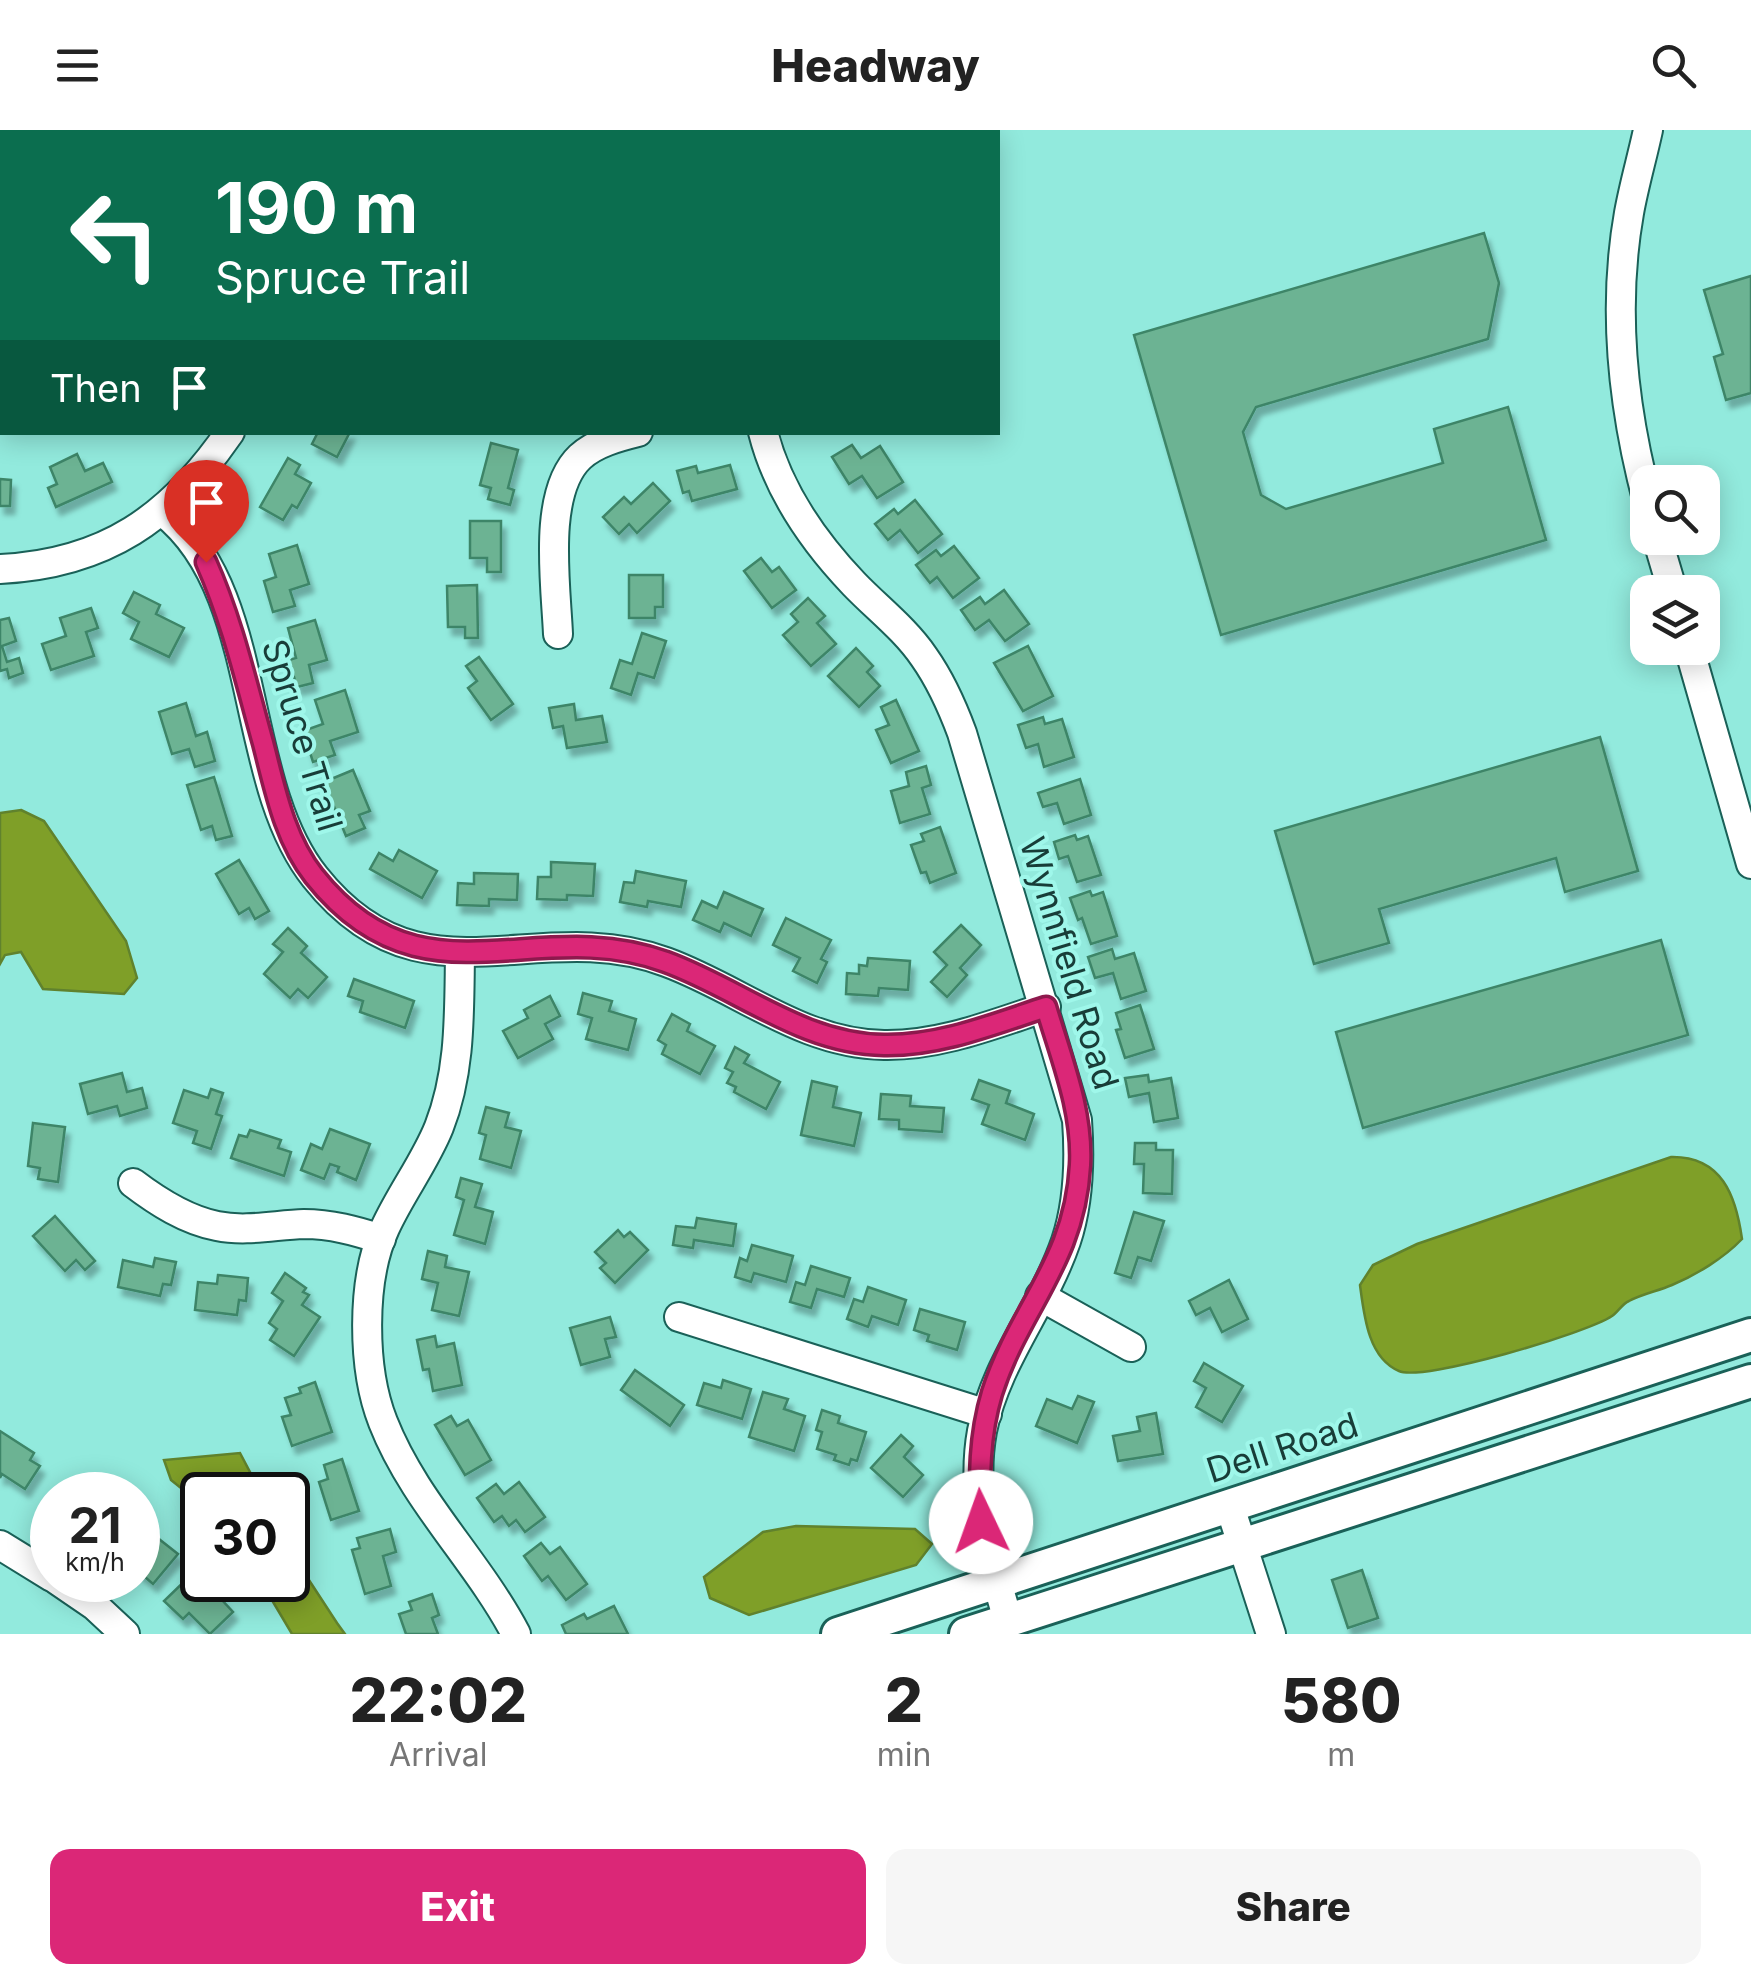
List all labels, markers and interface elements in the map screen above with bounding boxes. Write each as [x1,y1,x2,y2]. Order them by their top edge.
icon: menu [50,38,105,93]
text: Headway [771,38,980,93]
icon: search [1646,38,1701,93]
text: 190 m [215,165,418,250]
icon: left [50,170,180,300]
text: Spruce Trail [215,250,470,305]
icon: arrive [162,360,217,415]
text: Then [50,365,142,411]
pin [164,460,249,563]
map controls [1630,465,1720,665]
button: search [1630,465,1720,555]
icon: arrive [179,475,234,530]
button: layers [1630,575,1720,665]
street label: Spruce Trail [254,634,352,836]
street label: Wynnfield Road [1012,832,1128,1094]
street label: Dell Road [1201,1403,1363,1491]
position arrow [929,1470,1033,1574]
speed limit sign: 30 [180,1472,310,1602]
text: 21 [68,1495,122,1555]
text: km/h [65,1547,125,1577]
text: 22:02 [350,1664,527,1736]
text: 2 [885,1664,923,1736]
text: 580 [1281,1664,1401,1736]
text: Arrival [389,1735,488,1774]
text: min [877,1735,931,1774]
text: m [1327,1735,1355,1774]
button: Exit [50,1849,866,1964]
button: Share [886,1849,1701,1964]

